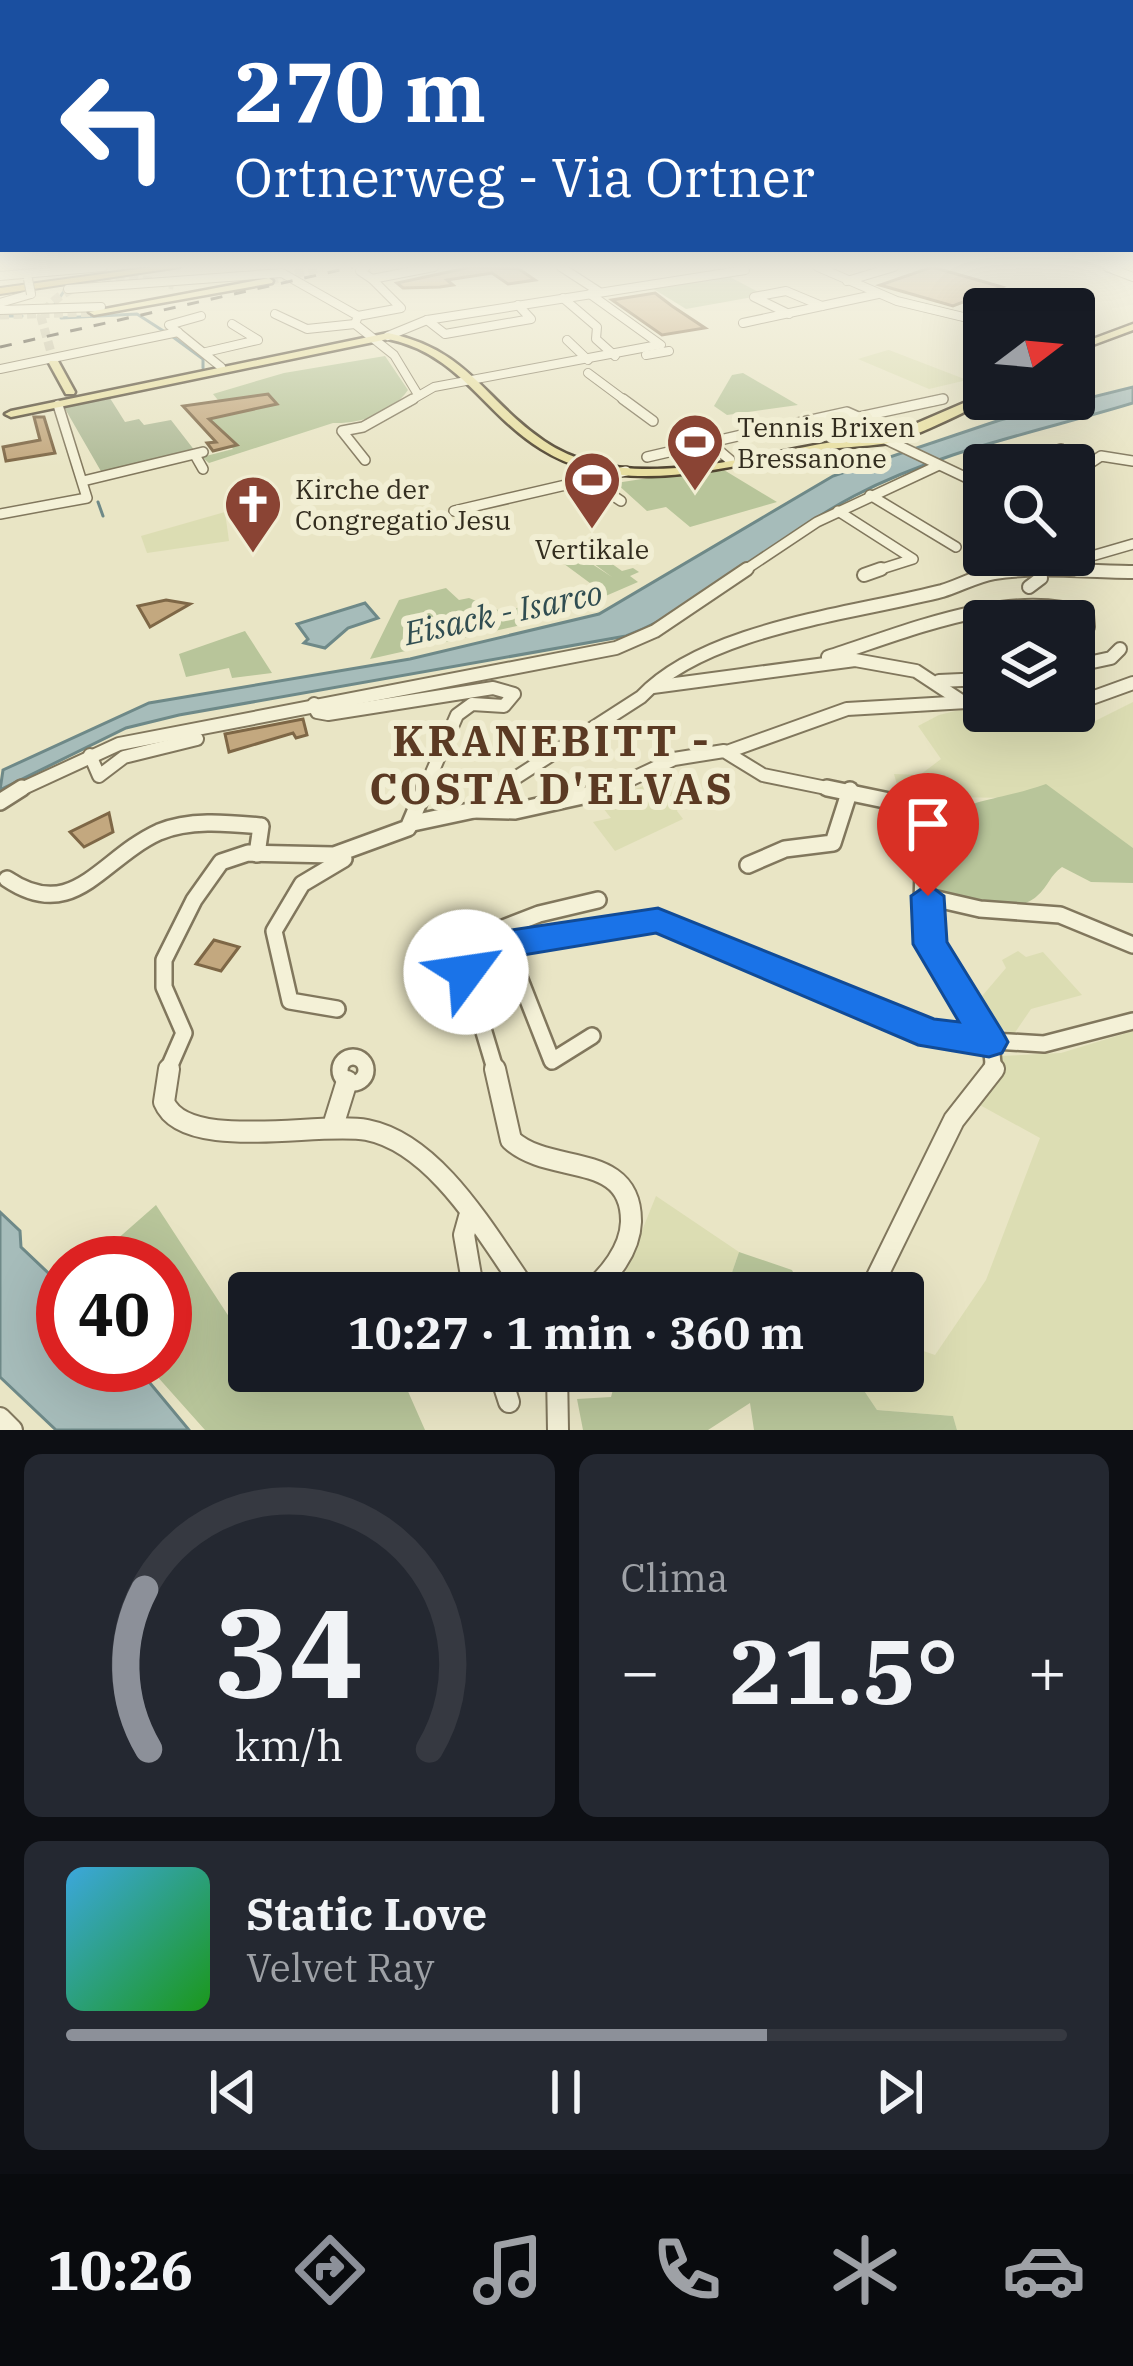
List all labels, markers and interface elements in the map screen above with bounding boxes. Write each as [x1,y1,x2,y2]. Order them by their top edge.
text: 270 m [234,36,486,145]
icon: left [36,48,192,204]
text: Ortnerweg - Via Ortner [234,142,815,212]
north arrow [963,288,1095,420]
map controls [963,288,1095,732]
place label: Tennis Brixen Bressanone [737,409,915,475]
sports icon: Tennis Brixen Bressanone [664,411,726,493]
button: search [963,444,1095,576]
sports icon: Vertikale [561,449,623,531]
place label: Kirche der Congregatio Jesu [295,471,511,537]
church icon: Kirche der Congregatio Jesu [222,473,284,555]
place label: Vertikale [535,531,649,566]
water label: Eisack - Isarco [399,570,606,654]
button: layers [963,600,1095,732]
district label: KRANEBITT - COSTA D'ELVAS [369,713,735,816]
pin [877,773,979,896]
icon: arrive [895,791,961,857]
position arrow [403,909,529,1035]
speed limit sign: 40 [36,1236,192,1392]
text: 10:27 · 1 min · 360 m [348,1303,804,1361]
text: Clima [621,1552,728,1603]
text: 34 [214,1570,364,1732]
text: 21.5° [729,1612,959,1729]
text: − [621,1627,660,1713]
text: + [1027,1627,1067,1713]
text: km/h [235,1716,343,1772]
text: Static Love [246,1884,487,1942]
text: Velvet Ray [246,1942,434,1993]
icon: previous [200,2059,266,2125]
icon: pause [533,2059,599,2125]
icon: next [867,2059,933,2125]
icon: directions [288,2228,372,2312]
icon: music [466,2228,550,2312]
icon: phone [645,2228,729,2312]
icon: climate [823,2228,907,2312]
icon: car [1002,2228,1086,2312]
text: 10:26 [47,2235,193,2305]

